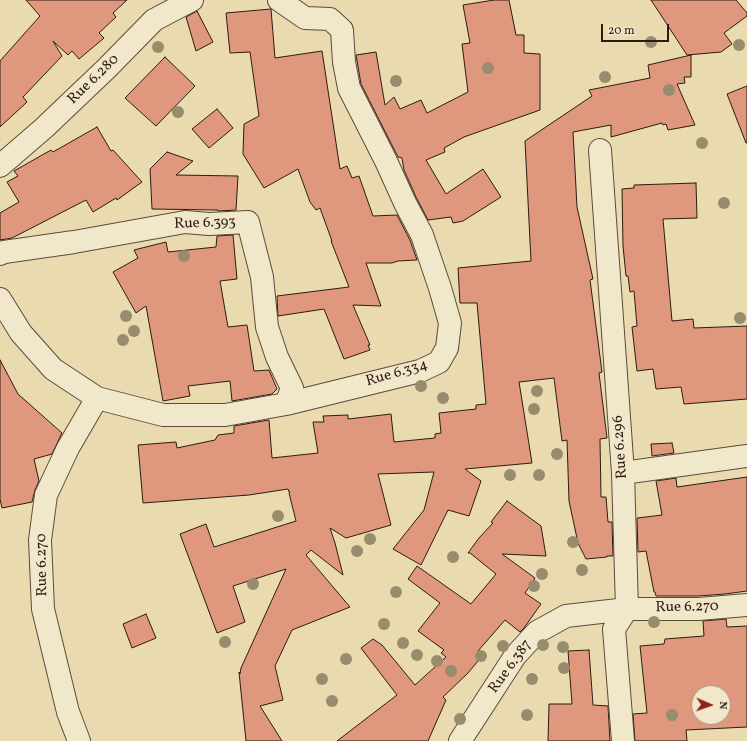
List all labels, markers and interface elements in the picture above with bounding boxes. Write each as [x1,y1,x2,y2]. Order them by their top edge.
scale bar [603,16,671,42]
text: 20 m [608,23,635,39]
street label: Rue 6.280 [64,51,124,109]
street label: Rue 6.393 [174,214,236,234]
street label: Rue 6.334 [364,357,430,391]
street label: Rue 6.296 [610,415,632,479]
street label: Rue 6.270 [33,533,53,597]
street label: Rue 6.270 [655,598,719,618]
street label: Rue 6.387 [486,637,536,697]
north arrow [691,685,731,725]
text: N [715,701,730,710]

